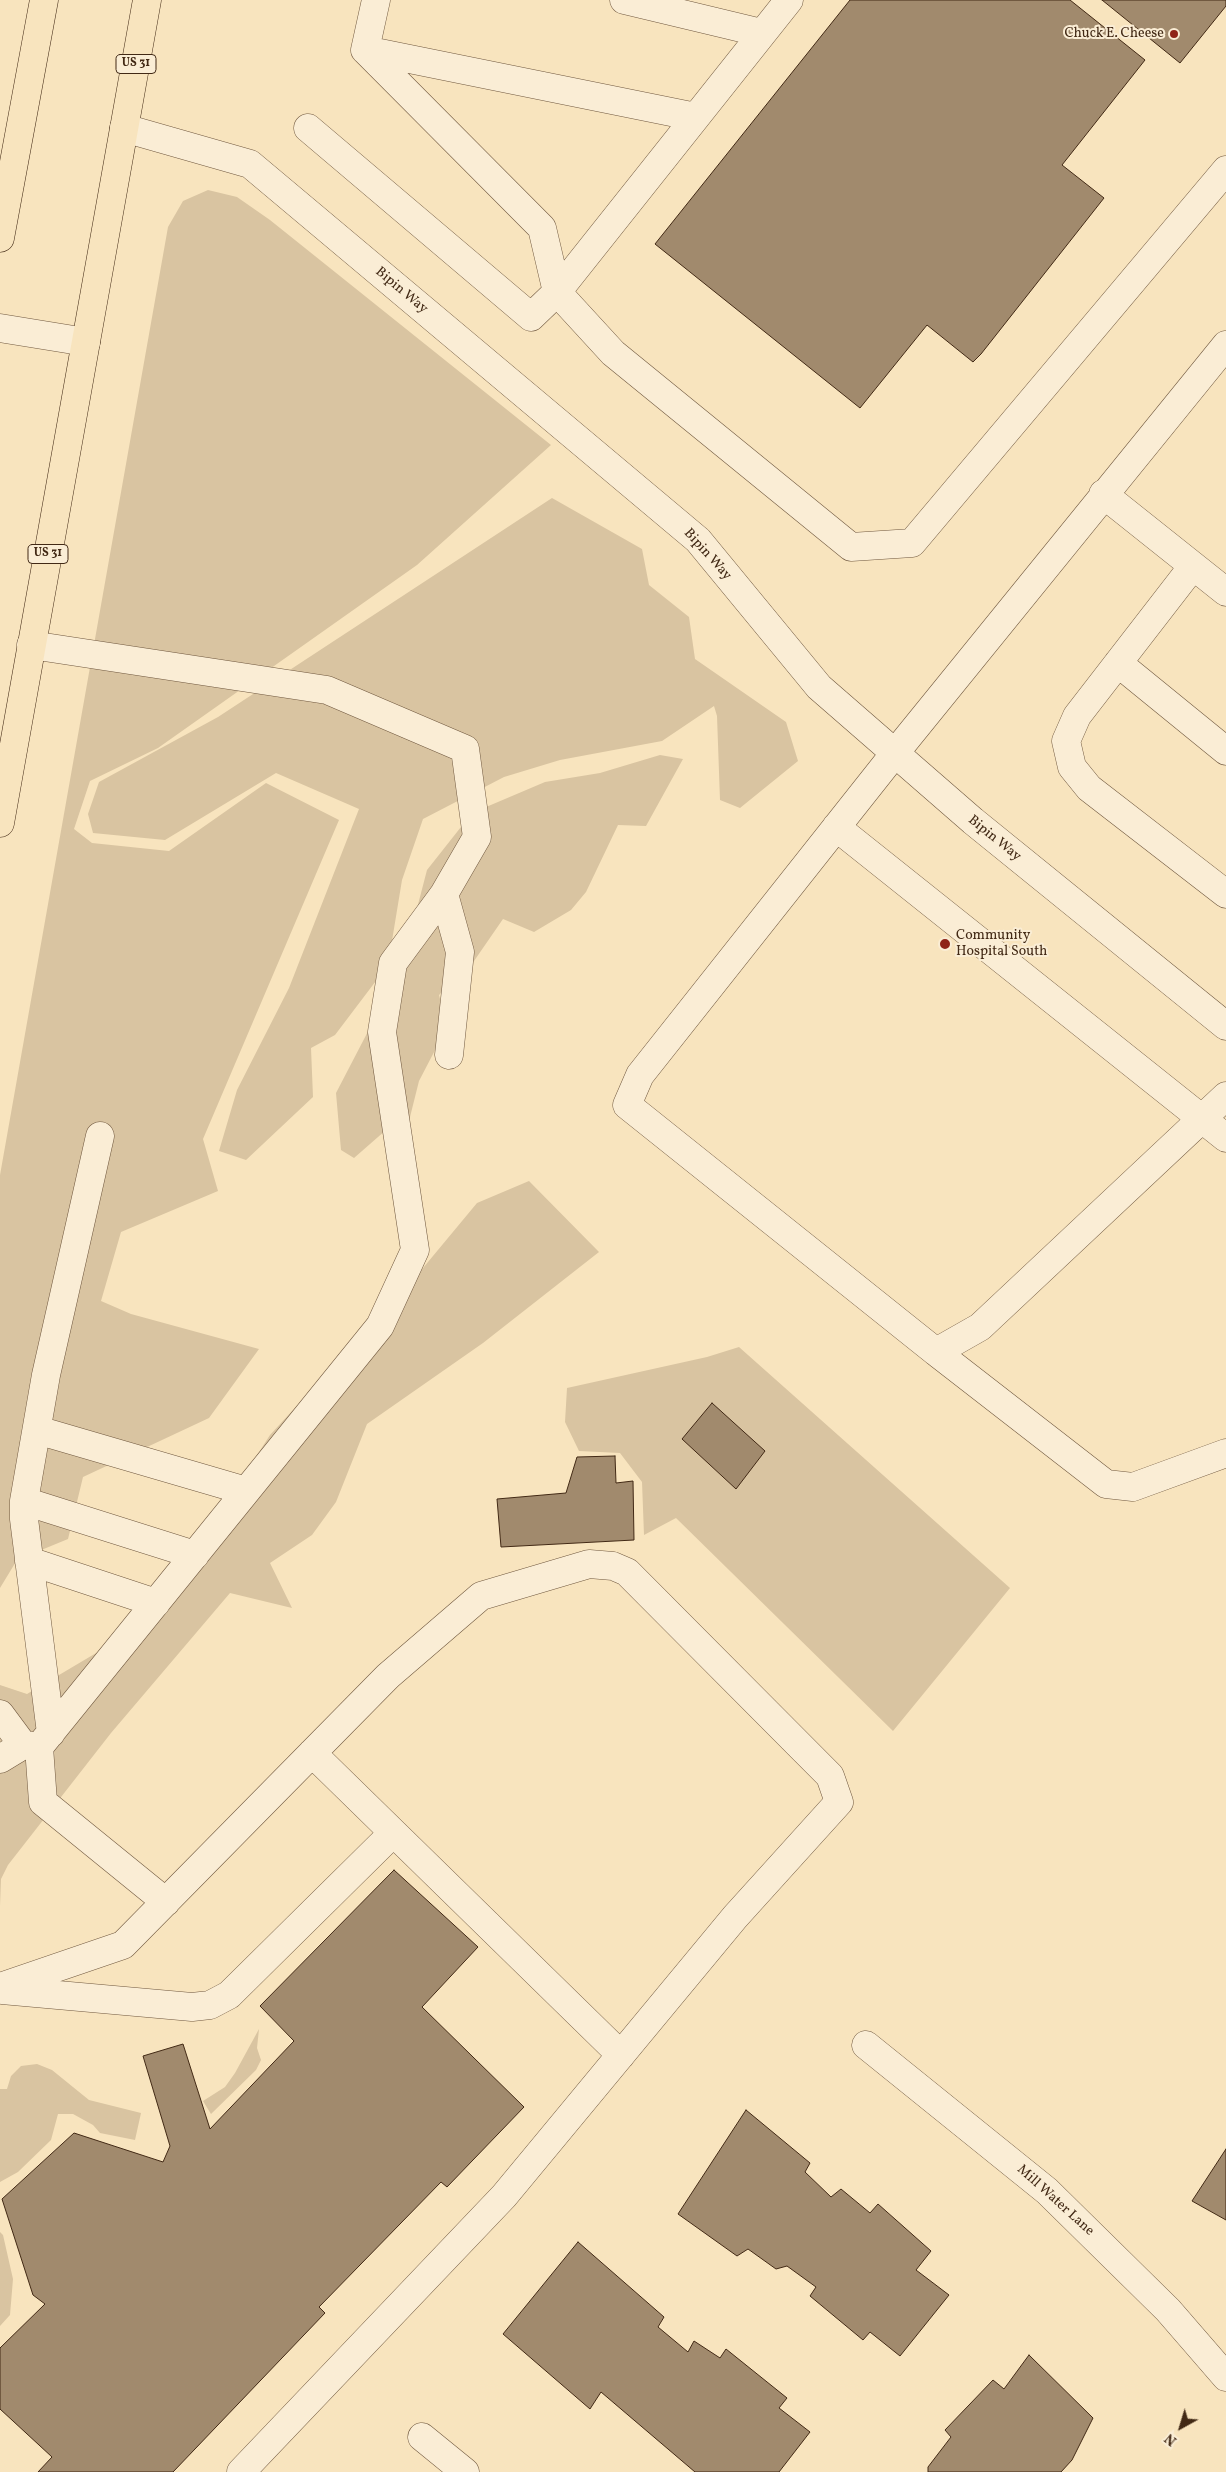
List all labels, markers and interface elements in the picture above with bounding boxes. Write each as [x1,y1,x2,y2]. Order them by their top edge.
place label: Chuck E. Cheese [1064,26,1164,42]
marker: Chuck E. Cheese [1168,28,1180,40]
road number: US 31 [116,54,156,74]
street label: Bipin Way [371,264,431,318]
street label: Bipin Way [680,526,734,584]
road number: US 31 [28,544,68,564]
street label: Bipin Way [964,812,1024,866]
place label: Community Hospital South [956,928,1047,960]
marker: Community Hospital South [938,937,952,951]
street label: Mill Water Lane [1013,2162,1097,2240]
north arrow [1156,2402,1206,2452]
text: N [1161,2428,1181,2450]

